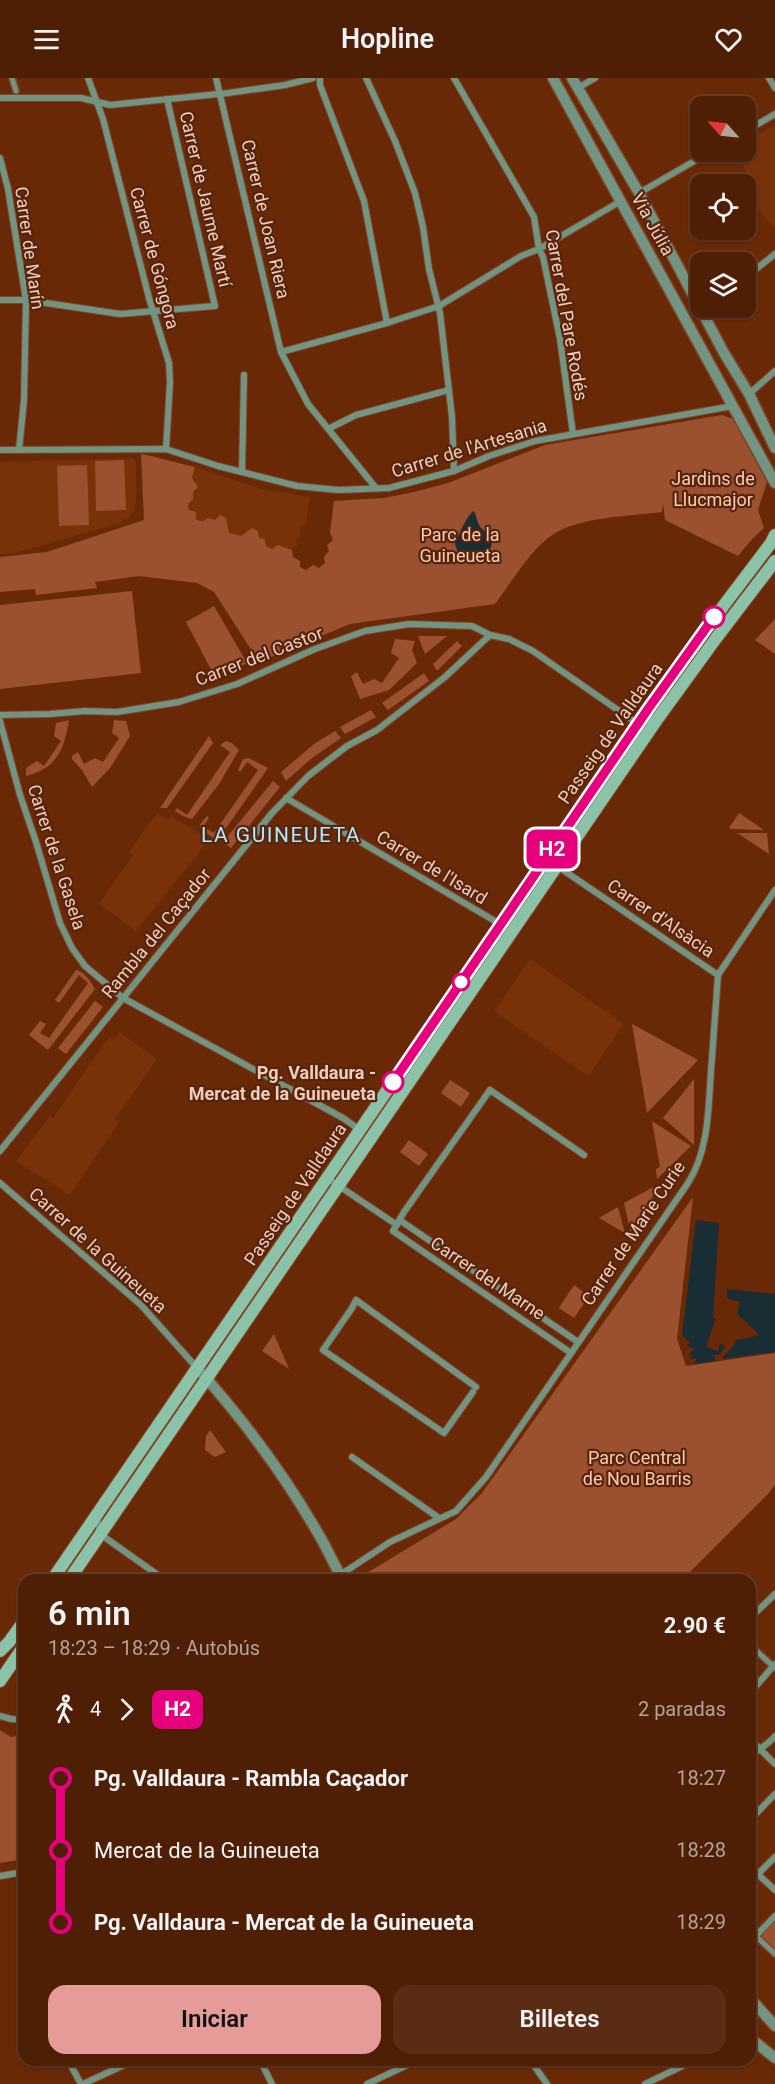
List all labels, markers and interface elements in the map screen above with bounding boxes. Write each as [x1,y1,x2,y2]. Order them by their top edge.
icon: menu [30,23,63,56]
text: Hopline [341,23,434,55]
icon: heart [712,23,745,56]
north arrow [690,96,756,162]
map controls [690,96,756,318]
street label: Carrer de Jaume Martí [176,109,237,289]
street label: Carrer de Joan Riera [237,137,295,301]
button: locate [690,174,756,240]
street label: Carrer de Marín [11,185,49,311]
street label: Carrer de Góngora [126,185,184,331]
street label: Via Júlia [627,189,679,259]
street label: Carrer del Pare Rodés [542,228,592,402]
button: layers [690,252,756,318]
street label: Carrer de l'Artesania [389,414,549,482]
park label: Jardins de Llucmajor [671,468,755,510]
park label: Parc de la Guineueta [419,524,501,566]
unlabelled marker [703,606,725,628]
street label: Carrer del Castor [192,622,326,690]
street label: Passeig de Valldaura [553,658,667,808]
street label: Carrer de la Gasela [24,782,90,932]
district label: LA GUINEUETA [201,823,361,847]
street label: Carrer de l'Isard [373,826,491,908]
line badge: H2 [525,830,579,868]
text: H2 [539,837,565,861]
street label: Rambla del Caçador [97,864,215,1002]
street label: Carrer d'Alsàcia [603,874,719,962]
unlabelled marker [452,973,470,991]
place label: Pg. Valldaura - Mercat de la Guineueta [189,1062,376,1104]
marker: Pg. Valldaura - Mercat de la Guineueta [382,1071,404,1093]
street label: Passeig de Valldaura [240,1119,350,1269]
street label: Carrer de Marie Curie [577,1157,689,1309]
street label: Carrer de la Guineueta [25,1183,171,1317]
street label: Carrer del Marne [427,1232,549,1324]
park label: Parc Central de Nou Barris [583,1447,691,1489]
text: 6 min [48,1594,131,1633]
text: 2.90 € [664,1613,726,1638]
text: 18:23 – 18:29 · Autobús [48,1636,260,1660]
icon: walk [48,1693,81,1726]
icon: forward [110,1693,143,1726]
text: 4 [90,1697,101,1721]
text: H2 [164,1697,191,1721]
text: 2 paradas [638,1697,726,1721]
text: Pg. Valldaura - Rambla Caçador [94,1766,408,1791]
text: 18:27 [676,1766,726,1790]
text: Mercat de la Guineueta [94,1838,320,1863]
text: 18:28 [676,1838,726,1862]
text: Pg. Valldaura - Mercat de la Guineueta [94,1910,474,1935]
text: 18:29 [676,1910,726,1934]
button: Iniciar [48,1985,381,2054]
button: Billetes [393,1985,726,2054]

